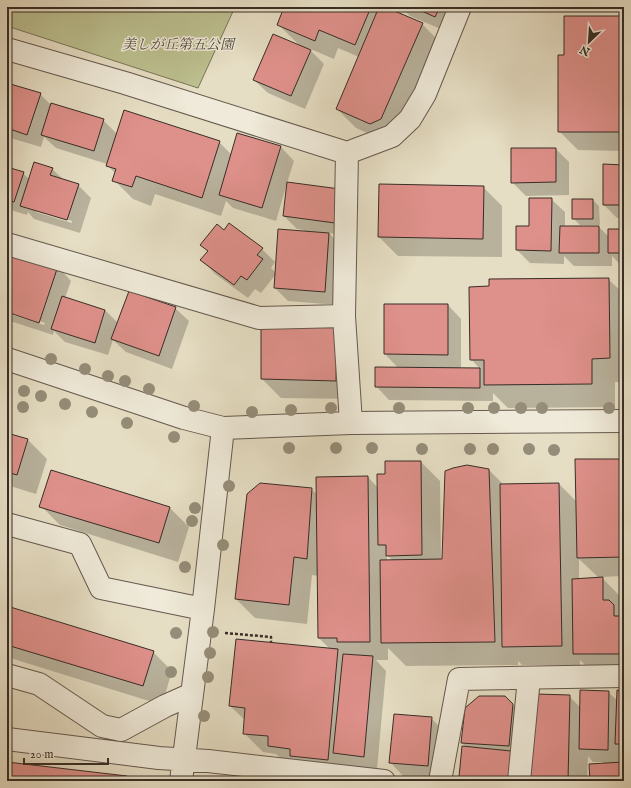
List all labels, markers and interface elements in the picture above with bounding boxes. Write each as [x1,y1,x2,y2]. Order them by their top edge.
north arrow [569,22,609,62]
park label: 美しが丘第五公園 [122,36,236,54]
text: N [577,42,593,59]
scale bar [24,740,108,766]
text: 20 m [30,747,53,762]

